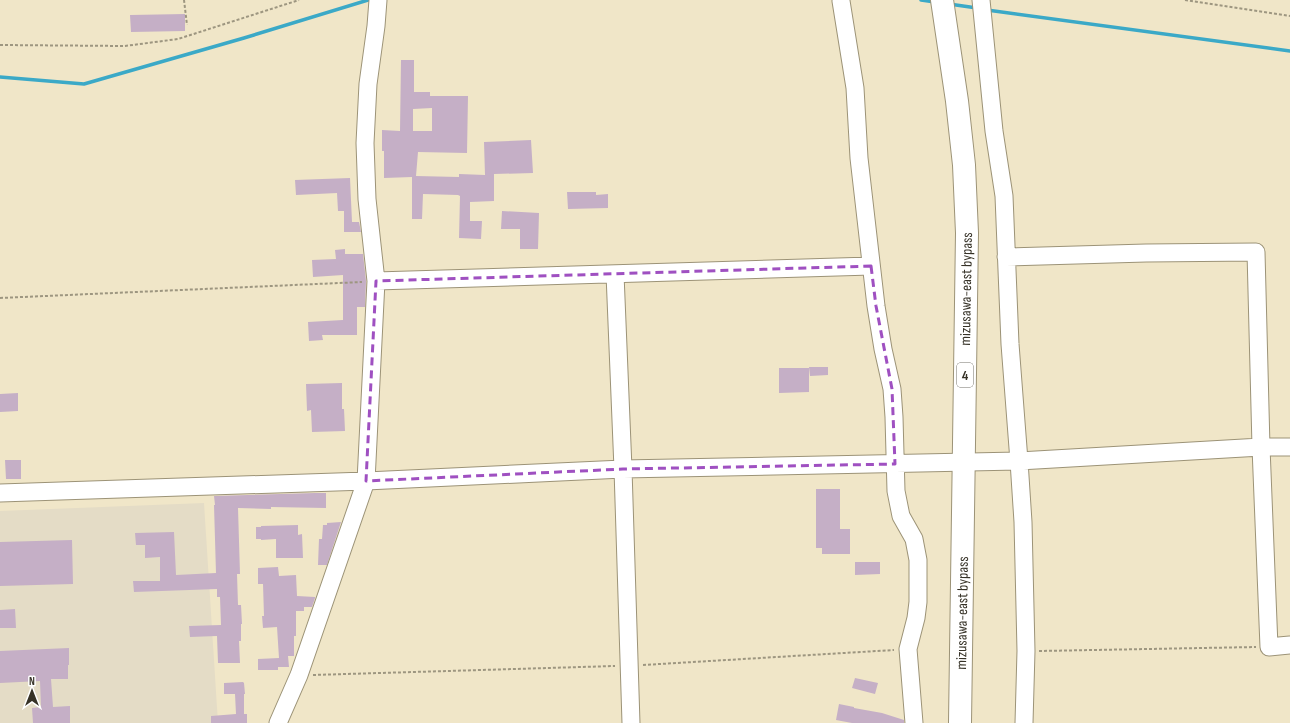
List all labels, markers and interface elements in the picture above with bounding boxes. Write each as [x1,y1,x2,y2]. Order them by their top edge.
street label: mizusawa-east bypass [956,232,977,346]
road number: 4 [957,363,973,387]
street label: mizusawa-east bypass [952,556,973,670]
north arrow [12,671,52,711]
text: N [29,675,35,688]

